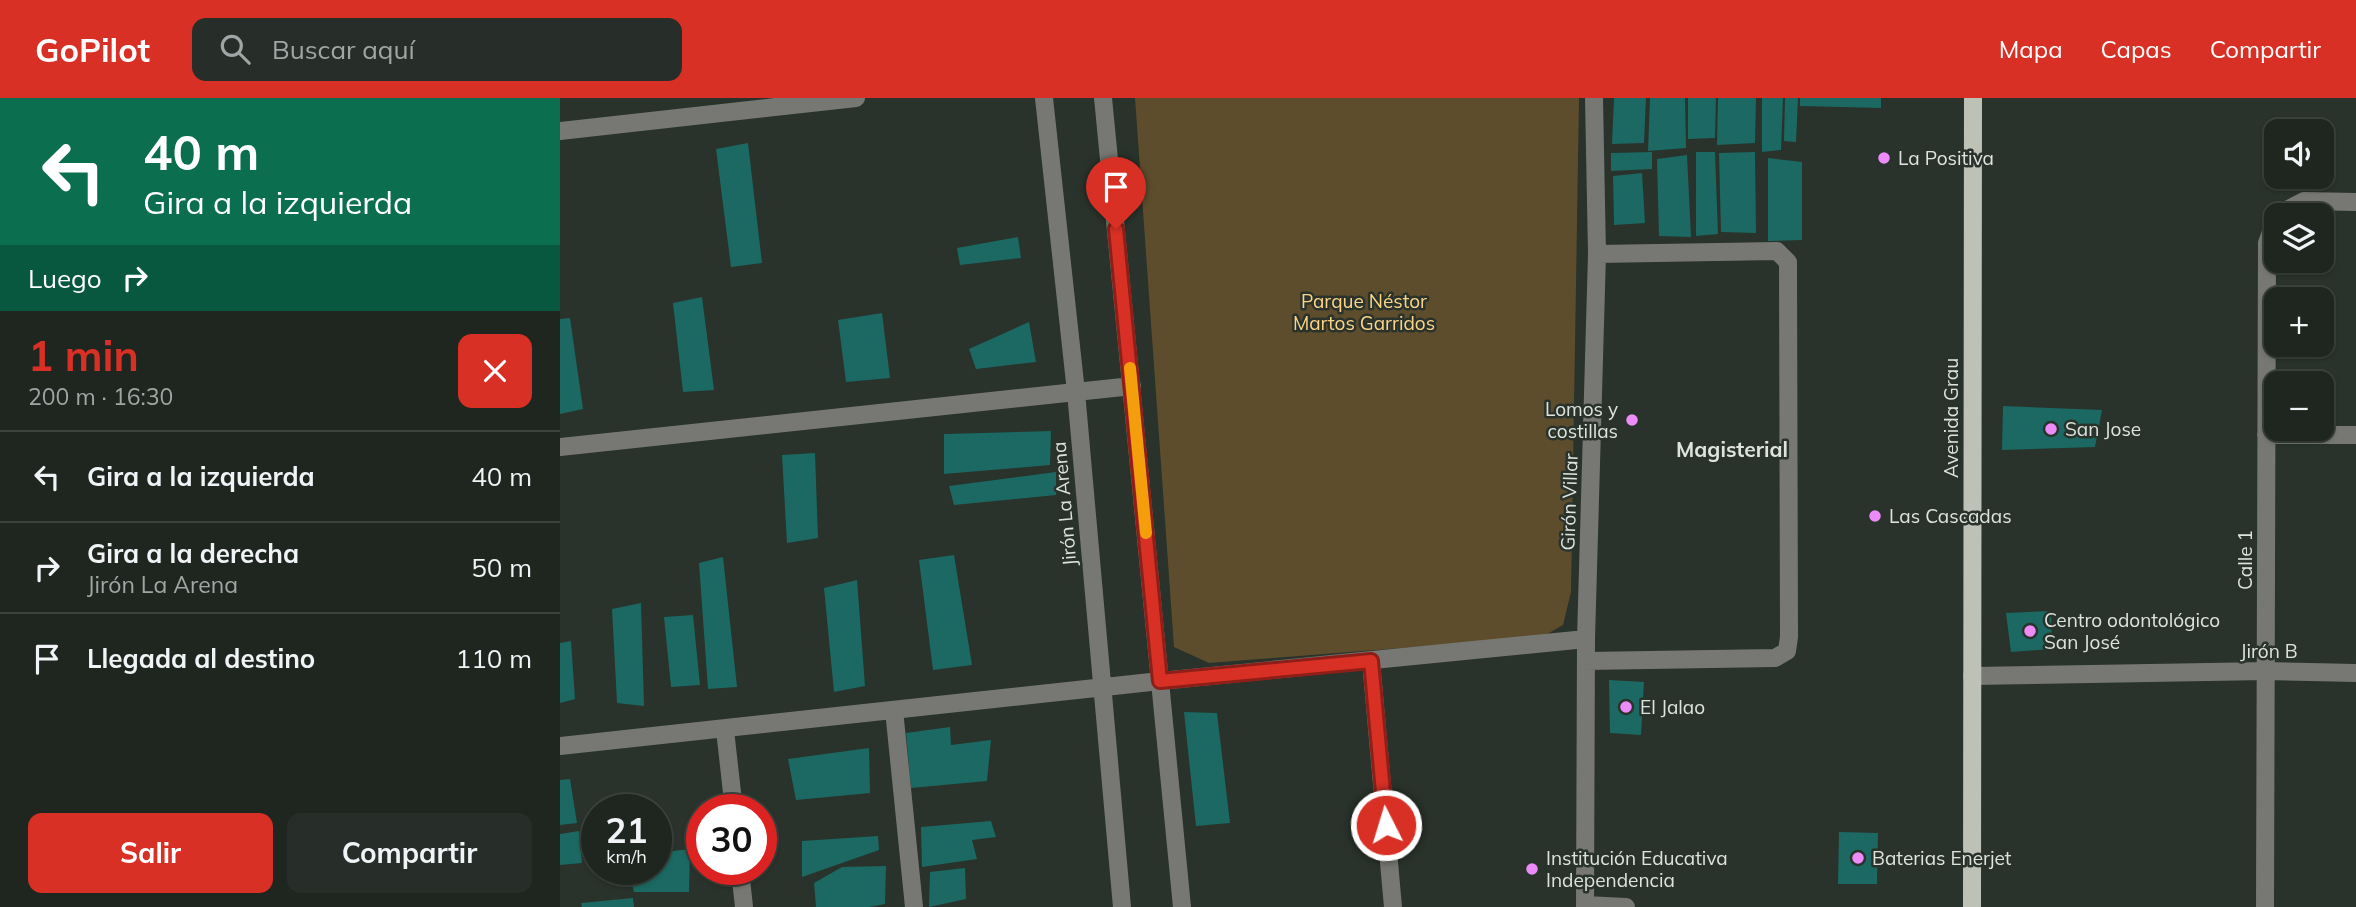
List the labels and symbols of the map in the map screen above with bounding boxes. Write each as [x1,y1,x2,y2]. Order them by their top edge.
place label: La Positiva [1898,146,1994,170]
marker: La Positiva [1876,150,1892,166]
pin [1086,157,1146,229]
park label: Parque Néstor Martos Garridos [1293,289,1435,335]
street label: Avenida Grau [1939,358,1963,478]
place label: Lomos y costillas [1545,397,1618,443]
marker: Lomos y costillas [1624,412,1640,428]
place label: San Jose [2065,417,2141,441]
marker: San Jose [2043,421,2059,437]
district label: Magisterial [1676,436,1788,462]
street label: Jirón La Arena [1047,441,1081,567]
street label: Girón Villar [1555,453,1583,551]
place label: Las Cascadas [1889,504,2012,528]
marker: Las Cascadas [1867,508,1883,524]
street label: Calle 1 [2233,530,2257,590]
place label: Centro odontológico San José [2044,608,2220,654]
marker: Centro odontológico San José [2022,623,2038,639]
street label: Jirón B [2240,639,2298,663]
place label: El Jalao [1640,695,1705,719]
marker: El Jalao [1618,699,1634,715]
position arrow [1349,788,1423,862]
speed limit sign: 30 [686,794,777,885]
place label: Institución Educativa Independencia [1546,846,1728,892]
place label: Baterias Enerjet [1872,846,2012,870]
marker: Baterias Enerjet [1850,850,1866,866]
marker: Institución Educativa Independencia [1524,861,1540,877]

